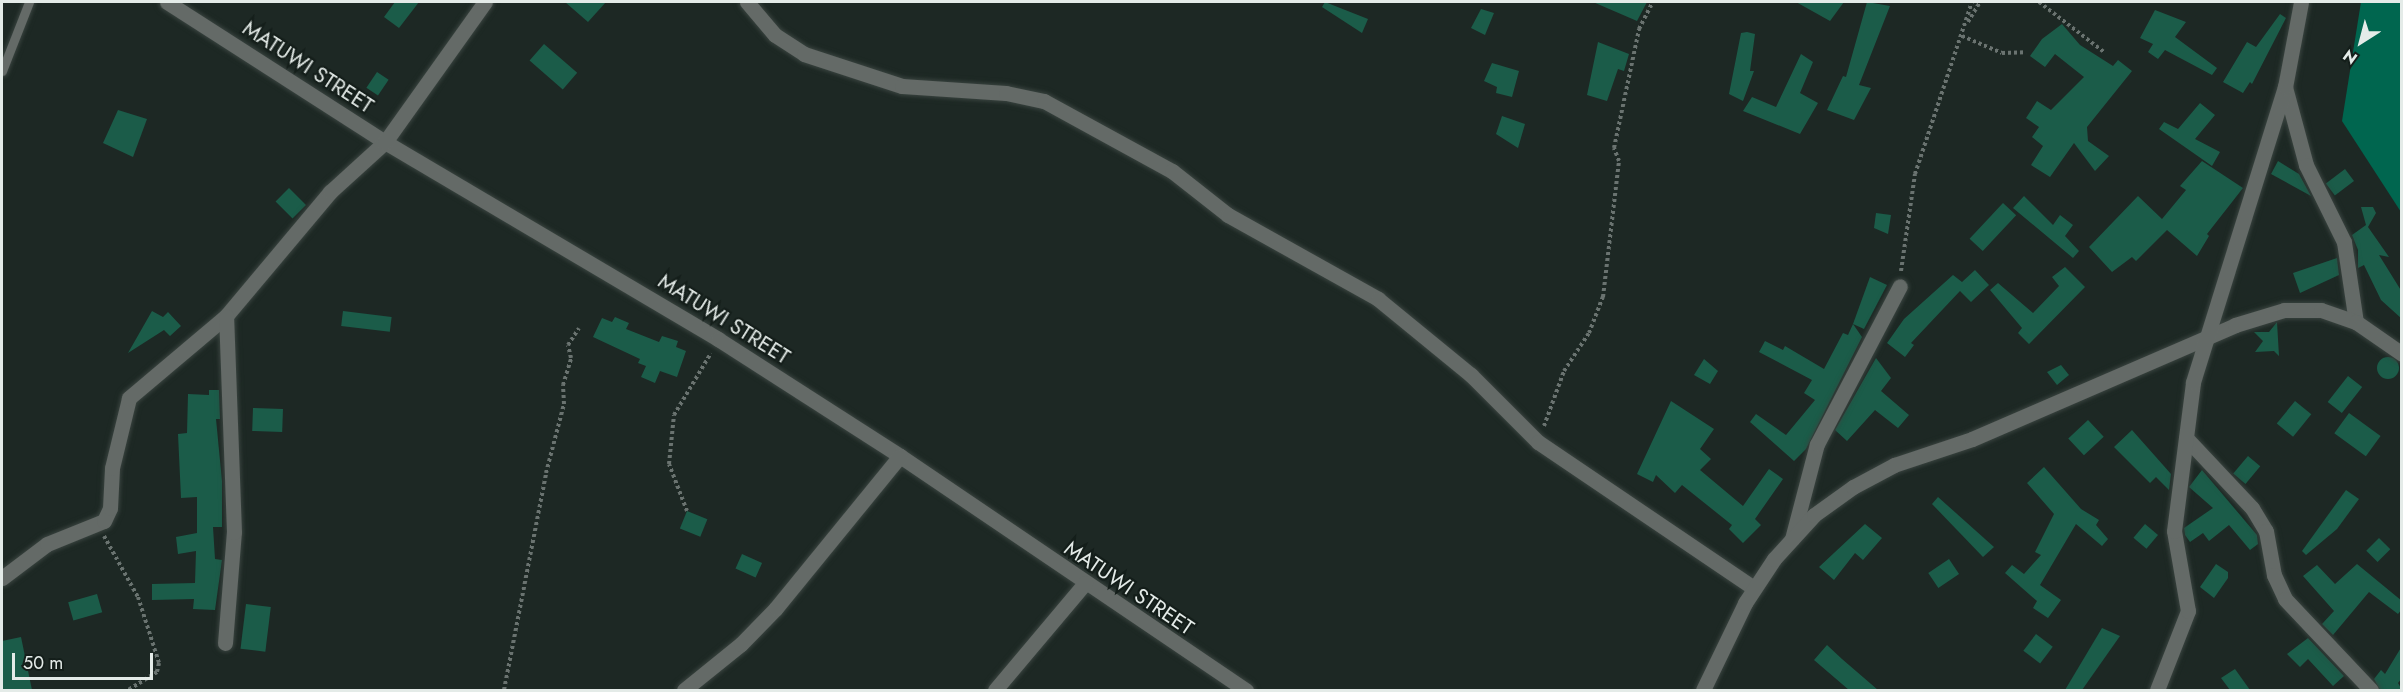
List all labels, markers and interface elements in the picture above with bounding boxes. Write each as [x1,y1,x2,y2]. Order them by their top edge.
north arrow [2331,12,2391,72]
street label: MATUWI STREET [238,15,378,119]
text: N [2338,44,2362,70]
street label: MATUWI STREET [654,268,794,370]
street label: MATUWI STREET [1060,535,1198,641]
scale bar [15,641,156,679]
text: 50 m [23,650,63,676]

